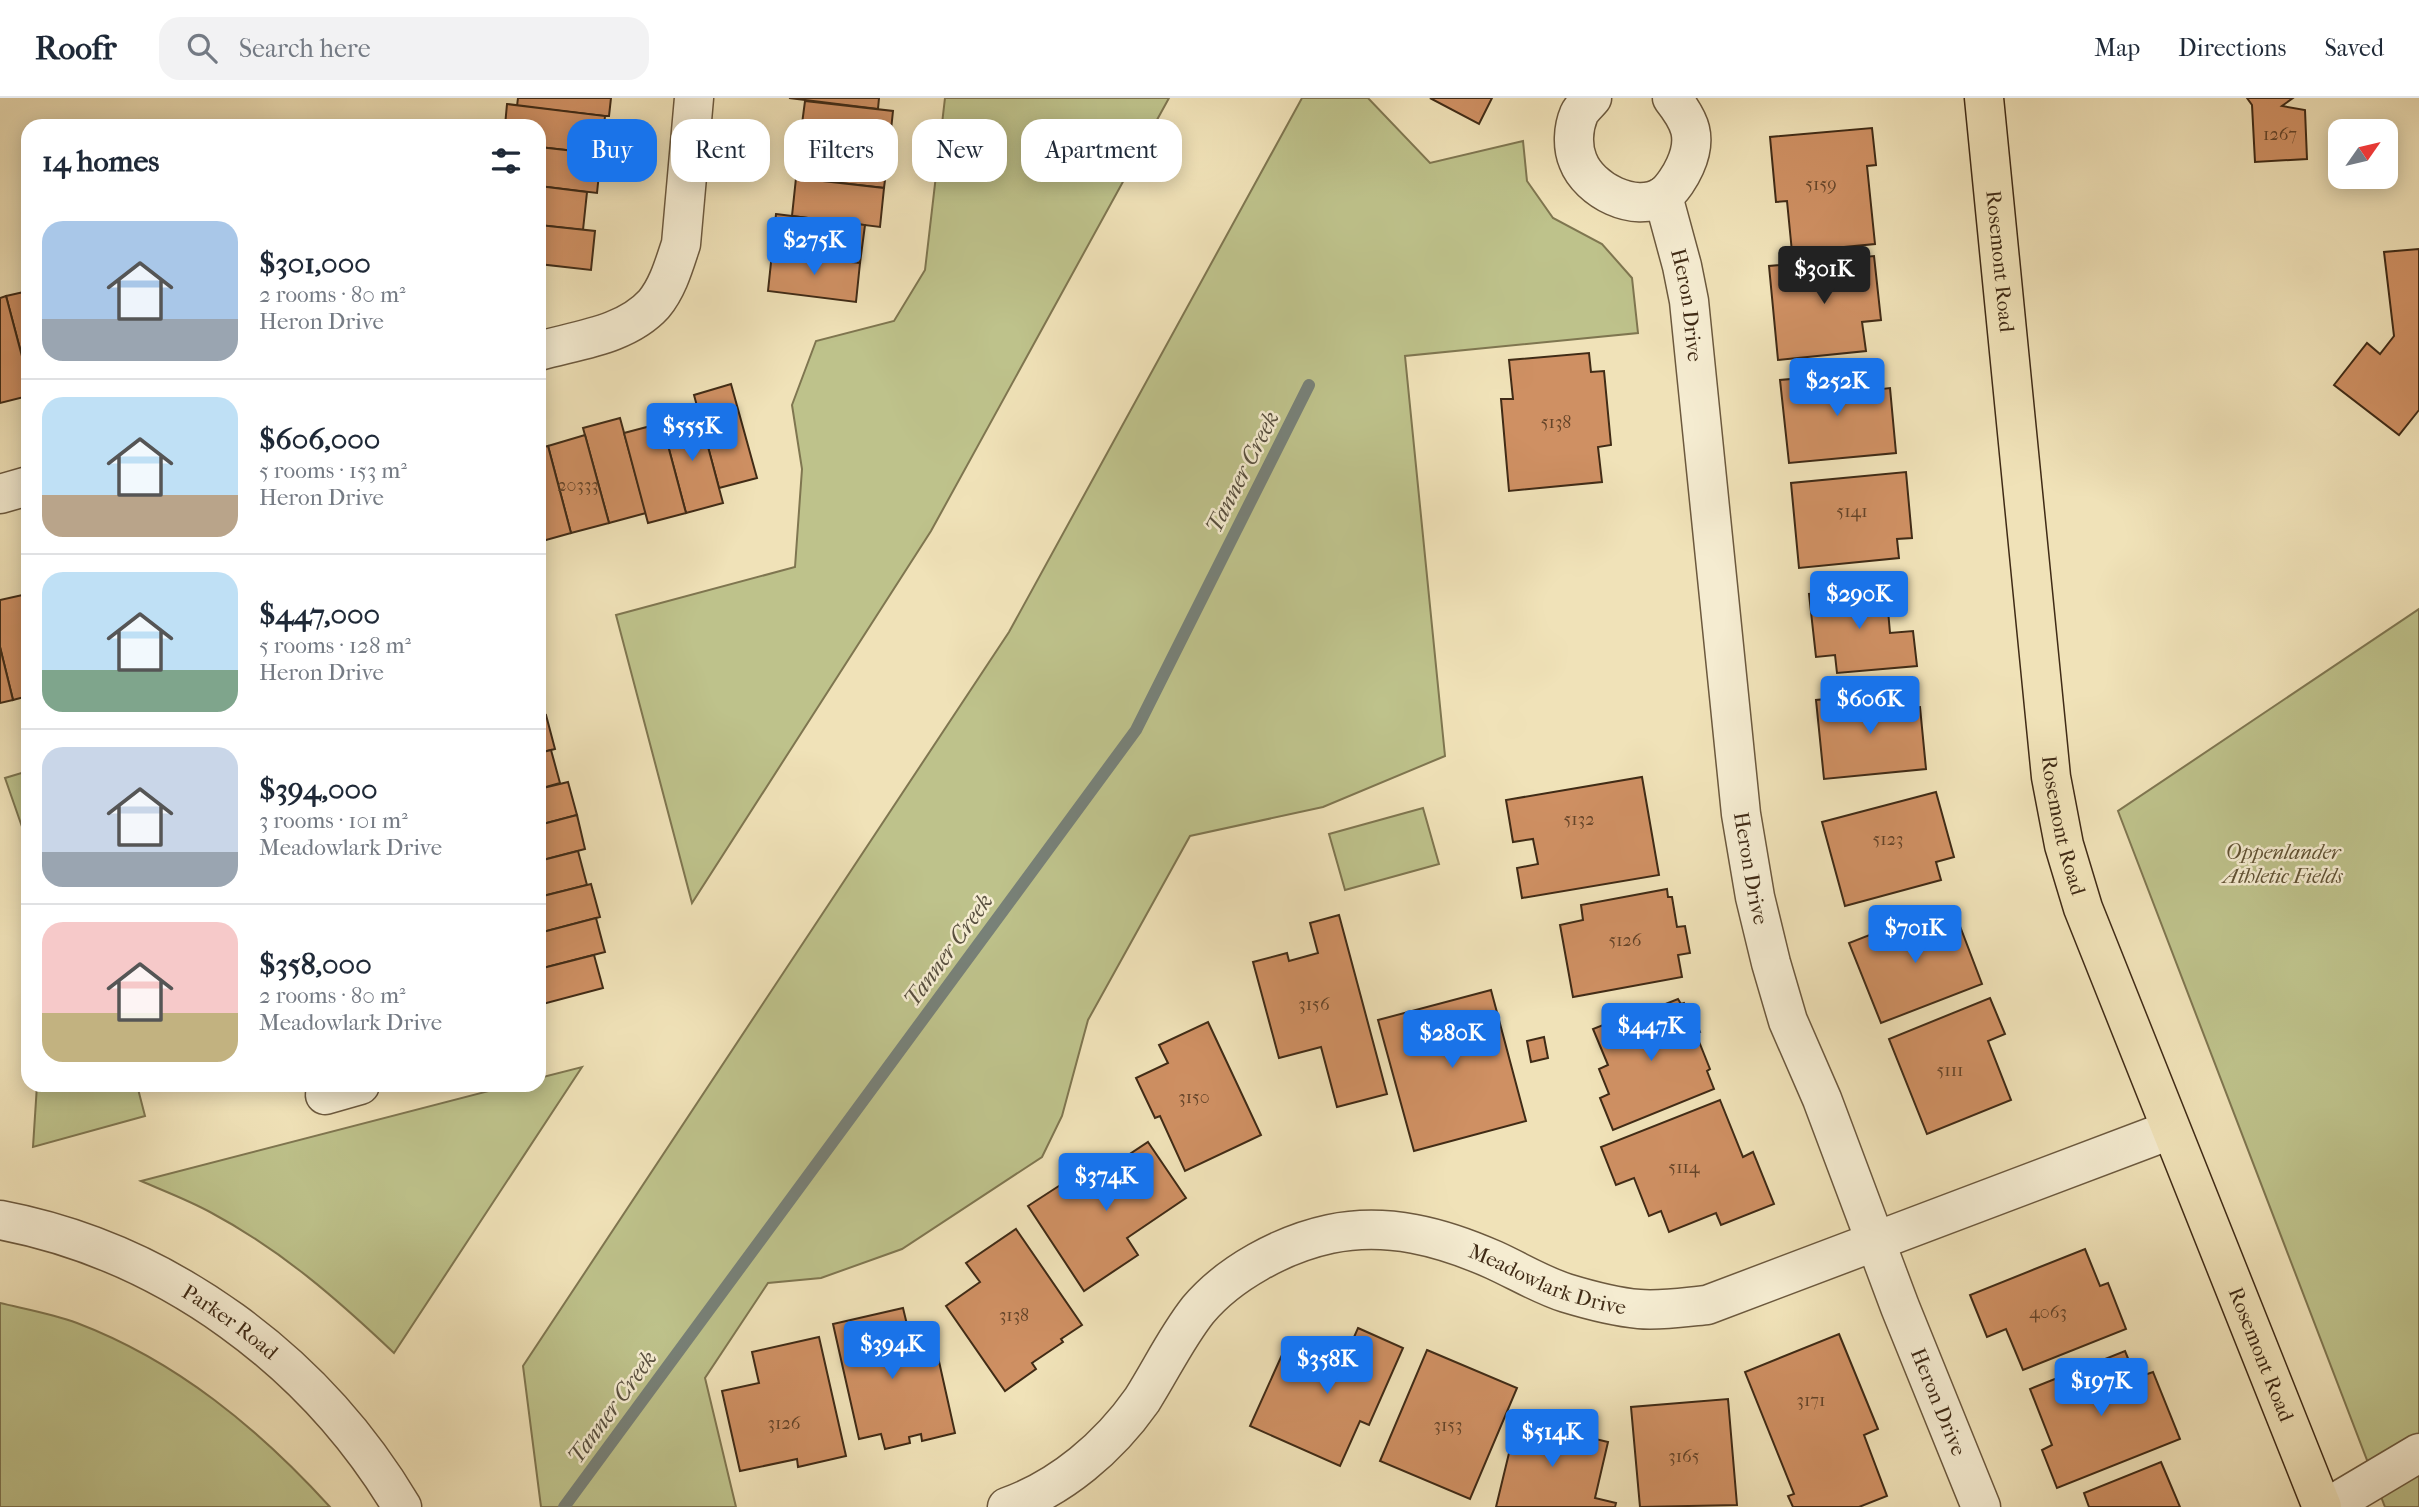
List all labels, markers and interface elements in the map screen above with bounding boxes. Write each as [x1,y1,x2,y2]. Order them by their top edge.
search box [159,17,649,80]
text: Roofr [35,29,117,68]
icon: search [183,29,221,67]
text: Search here [239,33,371,64]
text: Map [2094,34,2140,62]
text: Directions [2178,34,2286,62]
text: Saved [2324,34,2384,62]
chip: Buy [567,119,657,182]
chip: Rent [671,119,770,182]
chip: Filters [784,119,898,182]
chip: New [912,119,1007,182]
chip: Apartment [1021,119,1182,182]
north arrow [2328,119,2398,189]
map controls [2328,119,2398,189]
house number: 1267 [2263,124,2297,145]
icon: filters [487,142,525,180]
text: 14 homes [42,144,159,179]
house number: 5159 [1805,174,1837,195]
street label: Rosemont Road [1981,189,2019,334]
pin: $275K [765,218,863,277]
text: $275K [783,226,845,253]
text: $301,000 [259,246,371,281]
street label: Heron Drive [1666,246,1707,363]
pin: $301K [1775,246,1873,306]
icon: home [98,249,182,333]
text: $301K [1794,255,1854,282]
text: 2 rooms · 80 m² [259,281,406,308]
text: Heron Drive [259,308,384,335]
pin: $252K [1788,358,1886,418]
text: $252K [1806,367,1868,394]
pin: $555K [643,404,741,463]
water label: Tanner Creek [1200,407,1285,538]
text: $555K [663,412,721,439]
house number: 5138 [1541,412,1571,433]
text: $606,000 [259,422,380,457]
icon: home [98,425,182,509]
text: 5 rooms · 153 m² [259,457,407,484]
house number: 20333 [557,475,599,496]
text: Heron Drive [259,484,384,511]
house number: 5141 [1836,501,1868,522]
pin: $290K [1810,572,1908,631]
text: $290K [1826,580,1892,607]
text: $447,000 [259,597,380,632]
icon: home [98,600,182,684]
text: 5 rooms · 128 m² [259,632,411,659]
text: Heron Drive [259,659,384,686]
pin: $606K [1821,676,1919,736]
text: $606K [1837,685,1903,712]
street label: Rosemont Road [2037,754,2091,899]
text: $394,000 [259,772,378,807]
icon: home [98,775,182,859]
text: 3 rooms · 101 m² [259,807,408,834]
house number: 5132 [1564,809,1594,830]
street label: Heron Drive [1729,810,1773,927]
house number: 5123 [1873,829,1903,850]
text: Meadowlark Drive [259,834,442,861]
park label: Oppenlander Athletic Fields [2220,840,2343,888]
water label: Tanner Creek [898,889,998,1012]
pin: $701K [1866,906,1964,965]
text: $701K [1884,914,1946,941]
house number: 5126 [1608,930,1642,951]
text: $358,000 [259,947,372,982]
icon: home [98,950,182,1034]
text: 2 rooms · 80 m² [259,982,406,1009]
house number: 3156 [1298,994,1330,1015]
pin: $447K [1602,1004,1700,1063]
text: Meadowlark Drive [259,1009,442,1036]
pin: $280K [1403,1010,1501,1070]
text: $447K [1617,1012,1685,1039]
text: $280K [1419,1019,1485,1046]
house number: 5111 [1936,1060,1964,1081]
house number: 3150 [1178,1087,1210,1108]
pin: $374K [1057,1154,1155,1213]
house number: 5114 [1668,1157,1700,1178]
text: $374K [1075,1162,1137,1189]
street label: Meadowlark Drive [1465,1239,1628,1319]
street label: Parker Road [178,1280,283,1365]
street label: Rosemont Road [2224,1284,2299,1426]
house number: 4063 [2029,1302,2067,1323]
house number: 3138 [999,1305,1029,1326]
pin: $394K [843,1322,941,1381]
text: $394K [860,1330,924,1357]
pin: $358K [1278,1336,1376,1396]
text: $358K [1297,1345,1357,1372]
street label: Heron Drive [1906,1345,1971,1459]
water label: Tanner Creek [562,1346,662,1469]
pin: $197K [2052,1358,2150,1418]
text: $197K [2071,1367,2131,1394]
house number: 3171 [1797,1390,1825,1411]
pin: $514K [1503,1410,1601,1469]
house number: 3126 [768,1413,801,1434]
house number: 3153 [1434,1415,1462,1436]
text: $514K [1521,1418,1583,1445]
house number: 3165 [1668,1446,1700,1467]

